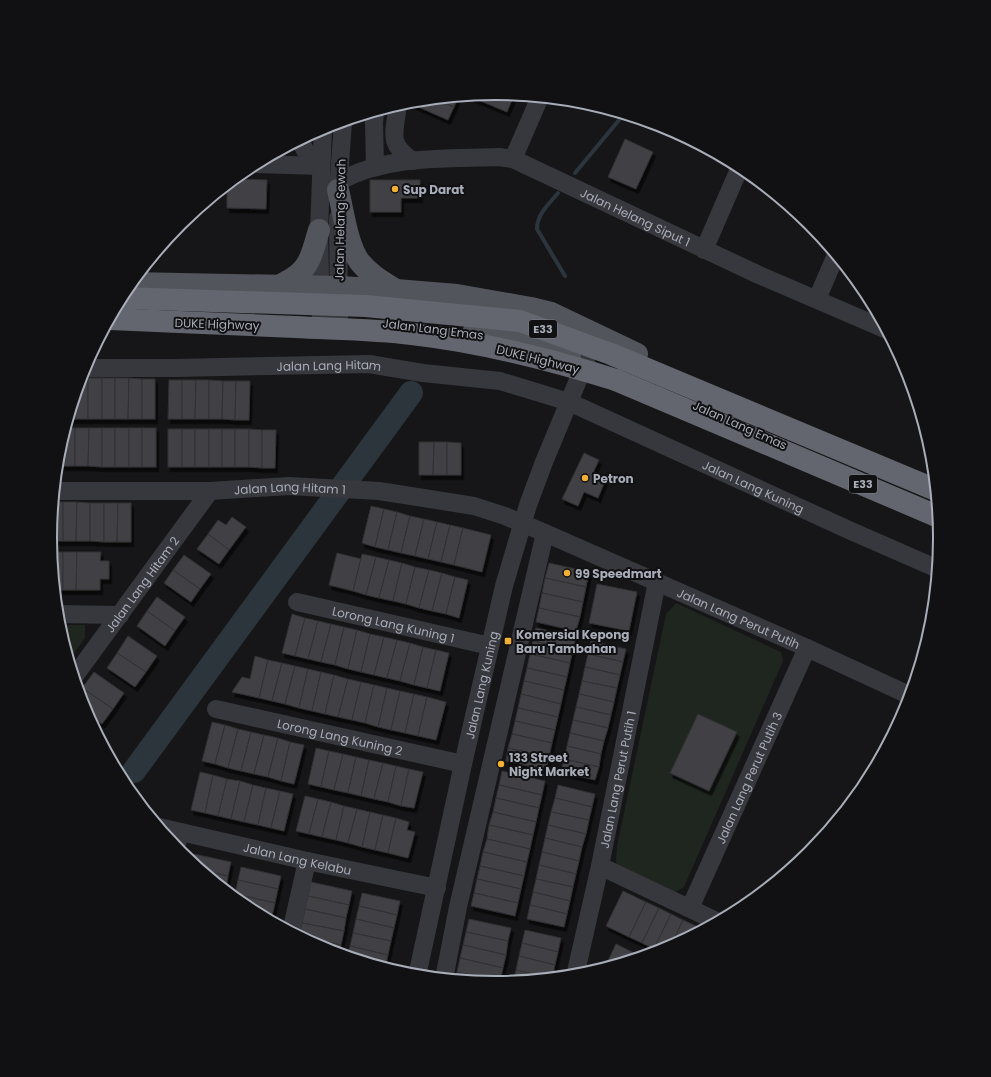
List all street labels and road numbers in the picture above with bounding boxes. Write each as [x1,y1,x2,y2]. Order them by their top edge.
street label: Jalan Helang Sewah [330,159,350,281]
street label: Jalan Helang Siput 1 [578,184,693,250]
street label: DUKE Highway [174,314,260,334]
street label: Jalan Lang Emas [382,314,484,344]
road number: E33 [529,320,557,338]
street label: DUKE Highway [495,340,581,378]
street label: Jalan Lang Hitam [276,356,383,374]
street label: Jalan Lang Emas [690,397,790,453]
street label: Jalan Lang Kuning [700,456,807,517]
road number: E33 [849,475,877,493]
street label: Jalan Lang Hitam 1 [233,477,346,498]
street label: Jalan Lang Hitam 2 [101,533,183,636]
street label: Jalan Lang Perut Putih [675,584,803,652]
street label: Lorong Lang Kuning 1 [331,602,456,646]
street label: Jalan Lang Kuning [461,629,502,741]
street label: Jalan Lang Perut Putih 1 [595,709,639,850]
street label: Jalan Lang Perut Putih 3 [712,709,786,846]
street label: Lorong Lang Kuning 2 [276,714,404,759]
street label: Jalan Lang Kelabu [242,838,353,879]

